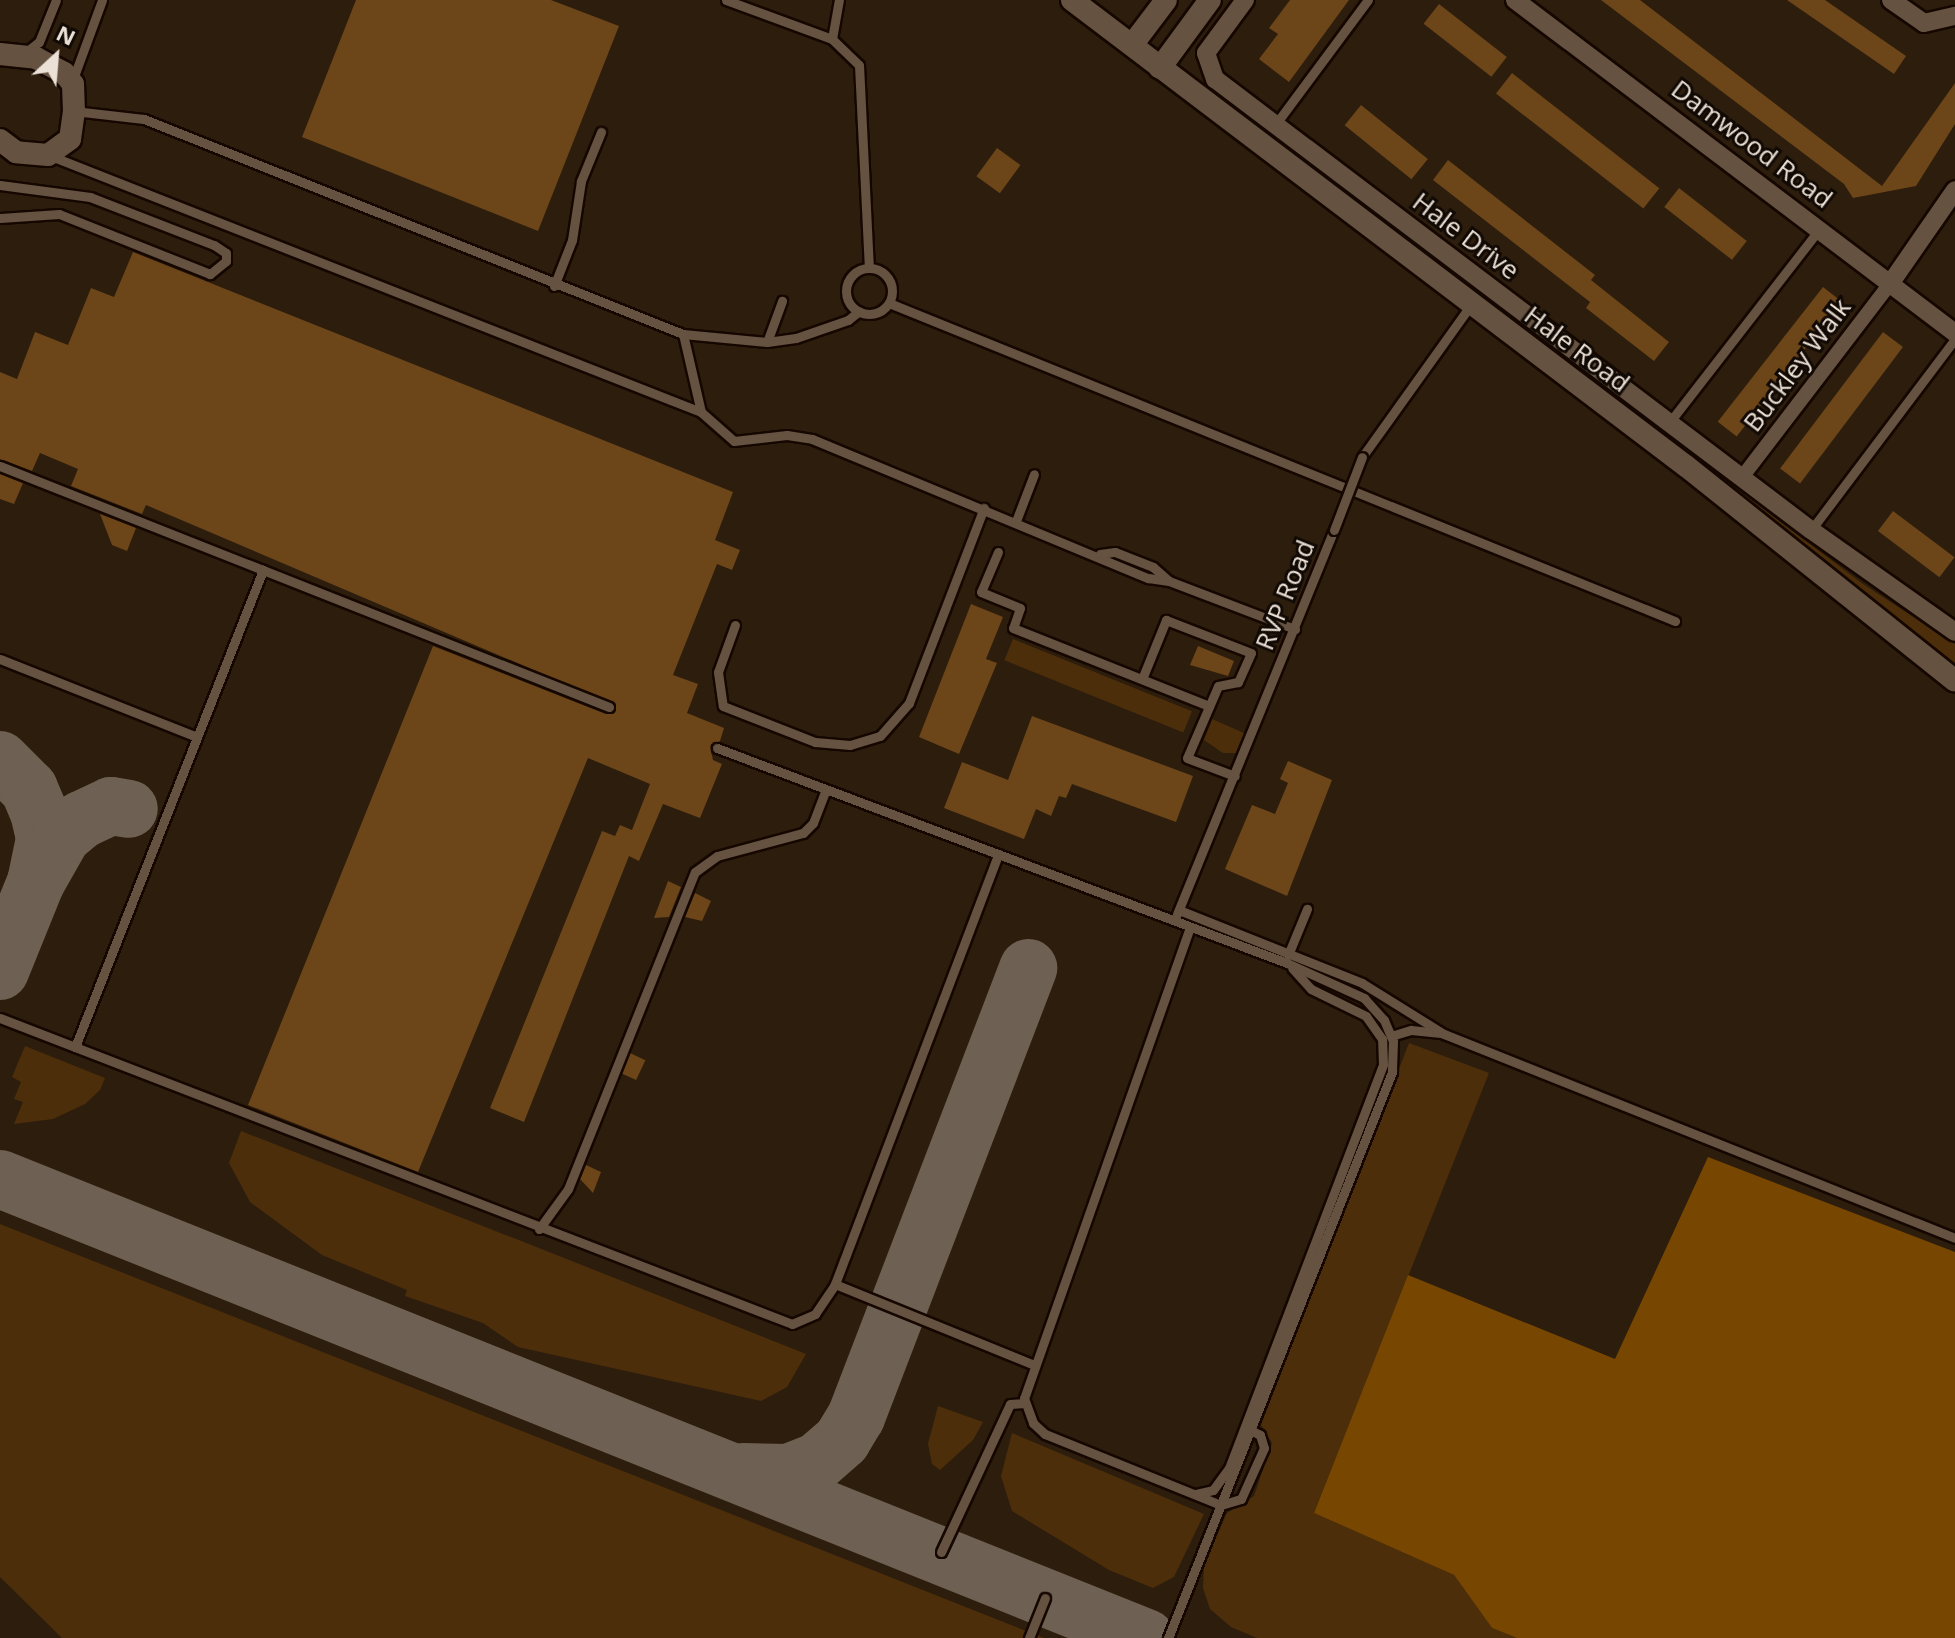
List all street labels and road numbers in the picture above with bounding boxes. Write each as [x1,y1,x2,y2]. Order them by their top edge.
street label: Damwood Road [1665,73,1839,215]
street label: Hale Drive [1407,186,1525,286]
street label: Buckley Walk [1737,292,1857,438]
street label: Hale Road [1518,299,1636,399]
street label: RVP Road [1249,535,1321,655]

